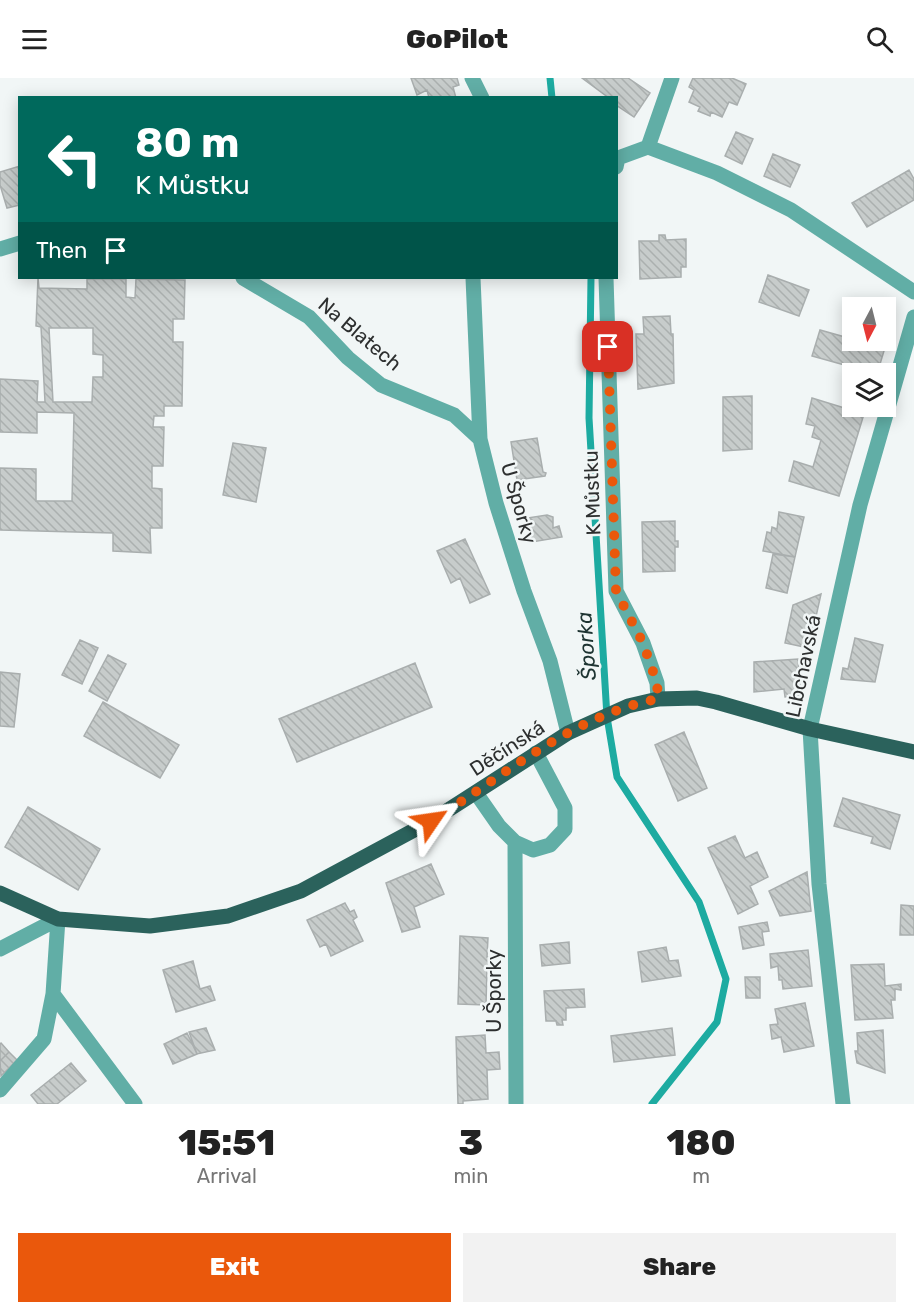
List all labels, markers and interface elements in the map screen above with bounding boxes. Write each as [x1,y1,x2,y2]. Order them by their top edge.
icon: menu [18,23,51,56]
text: GoPilot [406,23,508,55]
icon: search [863,23,896,56]
text: 80 m [135,118,239,168]
icon: left [36,120,114,198]
text: K Můstku [135,169,250,201]
icon: arrive [99,234,132,267]
text: Then [36,237,87,264]
street label: Na Blatech [314,292,406,376]
north arrow [842,297,896,351]
map controls [842,297,896,417]
pin [582,321,633,372]
icon: arrive [591,330,624,363]
button: layers [842,363,896,417]
street label: K Můstku [579,450,605,536]
street label: U Šporky [496,459,542,547]
water label: Šporka [571,611,601,681]
street label: Libchavská [780,613,826,719]
street label: Děčínská [465,715,549,781]
position arrow [399,789,463,853]
street label: U Šporky [482,949,506,1033]
text: 15:51 [178,1121,275,1164]
text: 3 [459,1121,483,1164]
text: 180 [667,1121,736,1164]
text: Arrival [197,1164,257,1188]
text: min [454,1164,488,1188]
text: m [692,1164,710,1188]
button: Exit [18,1233,451,1302]
button: Share [463,1233,896,1302]

